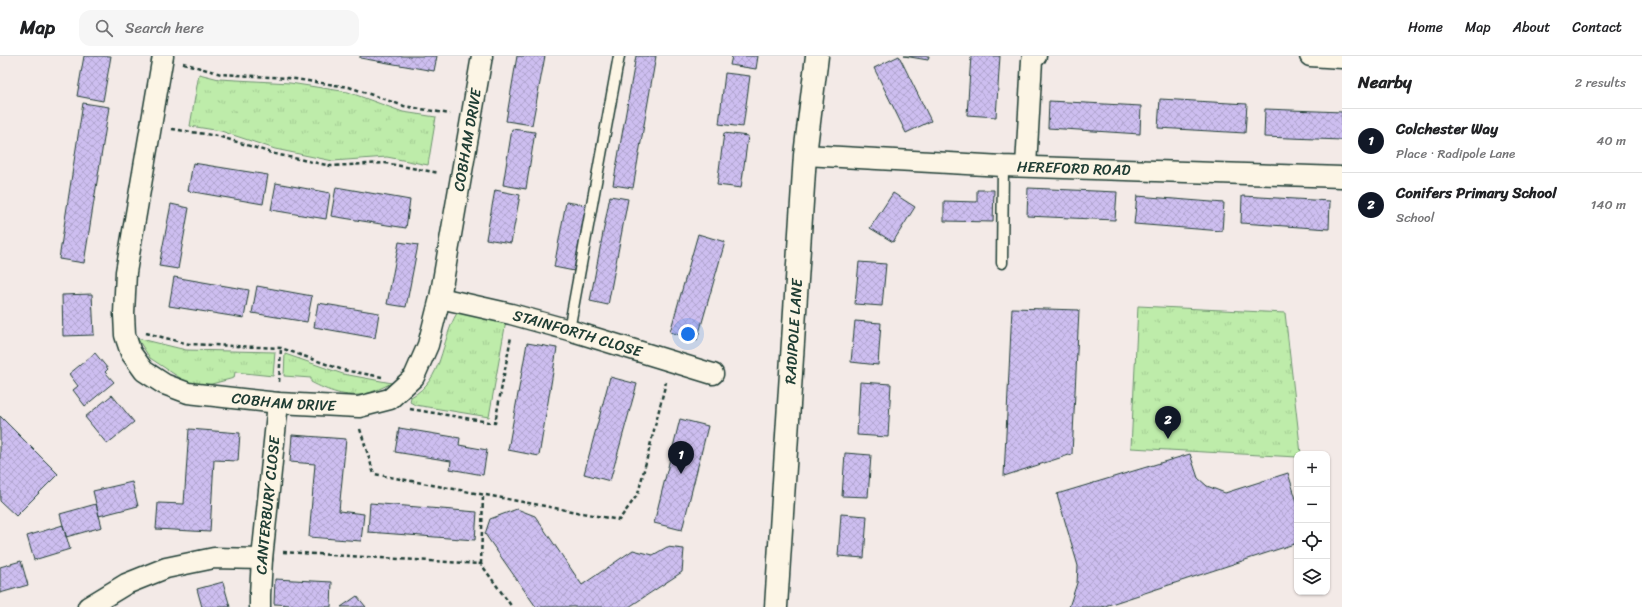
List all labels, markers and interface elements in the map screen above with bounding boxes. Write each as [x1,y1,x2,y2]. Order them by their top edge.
search box [79,10,359,46]
text: Map [20,11,55,44]
text: Search here [125,15,204,41]
text: Home [1408,15,1443,40]
text: Map [1465,15,1491,40]
text: About [1513,15,1550,40]
text: Contact [1572,15,1622,40]
icon: search [93,17,115,39]
text: Nearby [1358,67,1412,97]
text: 2 results [1575,71,1626,94]
street label: COBHAM DRIVE [446,85,489,193]
text: Colchester Way [1396,116,1498,142]
text: 1 [1368,129,1374,152]
text: 40 m [1596,129,1626,152]
text: Place · Radipole Lane [1396,142,1515,165]
street label: HEREFORD ROAD [1016,153,1131,183]
text: Conifers Primary School [1396,180,1556,206]
text: 2 [1367,193,1375,216]
text: 140 m [1591,193,1626,216]
text: School [1396,206,1434,229]
street label: RADIPOLE LANE [777,276,810,385]
street label: STAINFORTH CLOSE [510,302,647,365]
your location [678,324,698,344]
street label: COBHAM DRIVE [230,385,338,419]
pin: 2 [1155,406,1181,439]
street label: CANTERBURY CLOSE [248,433,288,575]
pin: 1 [668,441,694,474]
map controls [1294,451,1330,595]
button: + [1294,451,1330,487]
button: − [1294,487,1330,523]
button: locate [1294,523,1330,559]
button: layers [1294,559,1330,595]

